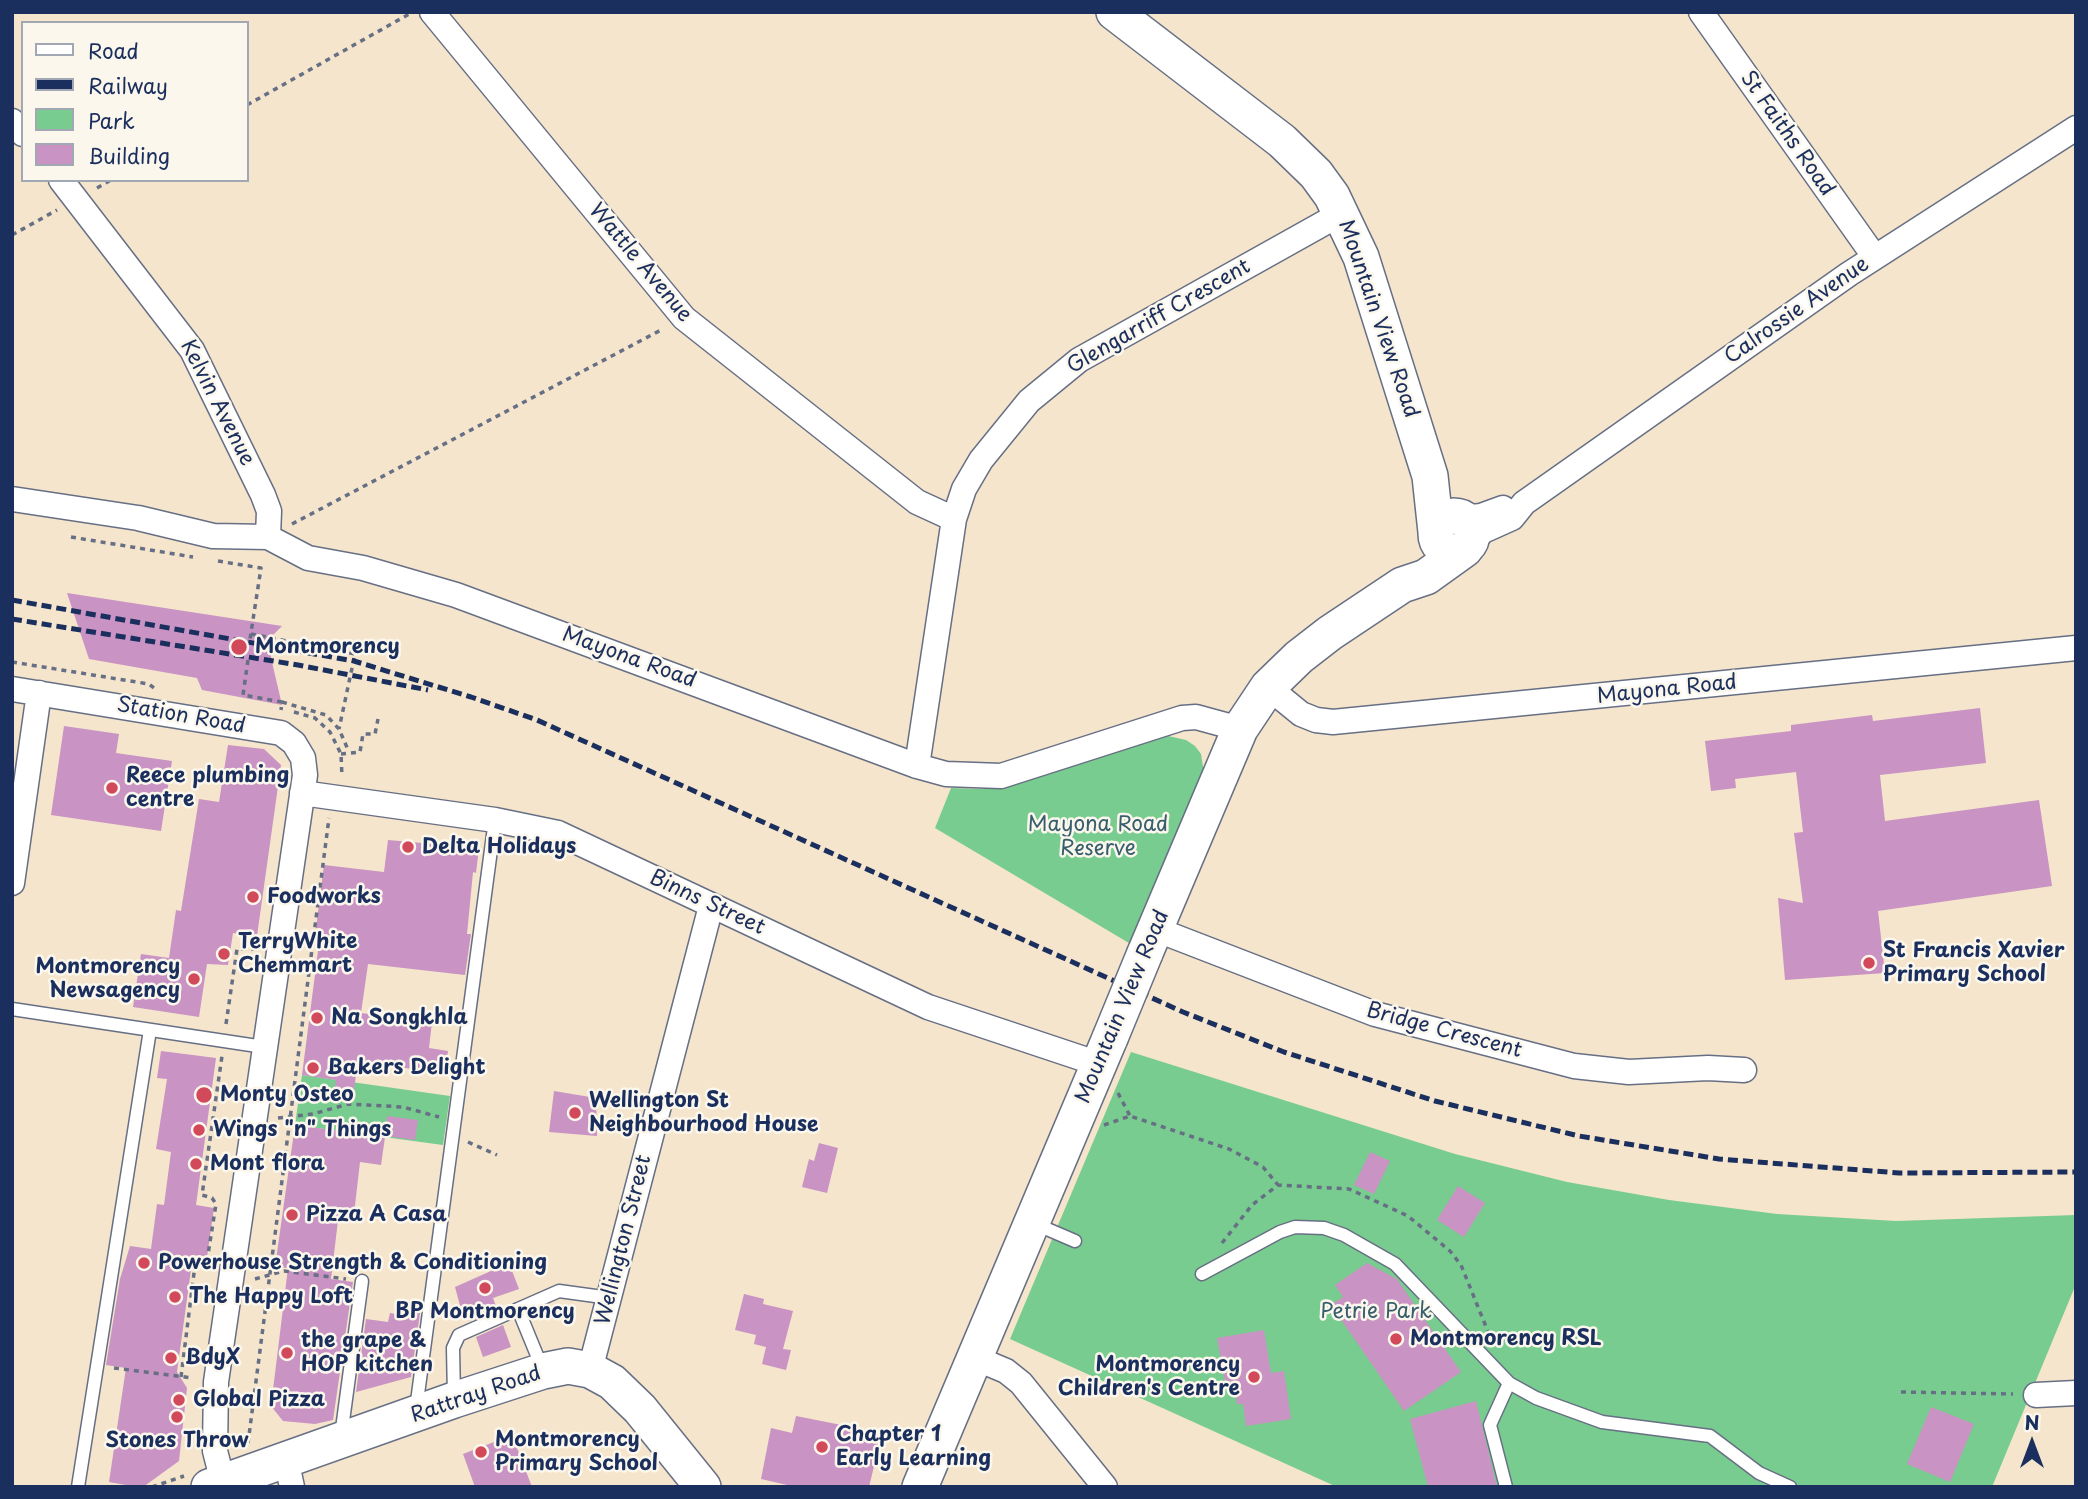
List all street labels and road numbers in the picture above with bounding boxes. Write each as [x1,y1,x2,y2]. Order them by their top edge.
street label: St Faiths Road [1735,67,1839,201]
street label: Wattle Avenue [583,199,697,327]
street label: Mountain View Road [1332,217,1424,421]
street label: Calrossie Avenue [1720,252,1874,370]
street label: Glengarriff Crescent [1063,254,1255,380]
street label: Kelvin Avenue [174,336,260,470]
street label: Mayona Road [559,622,699,694]
street label: Mayona Road [1596,670,1738,710]
street label: Station Road [115,692,247,740]
street label: Binns Street [645,865,769,941]
street label: Mountain View Road [1071,906,1175,1108]
street label: Bridge Crescent [1363,998,1525,1064]
street label: Wellington Street [591,1152,657,1328]
street label: Rattray Road [408,1361,544,1429]

